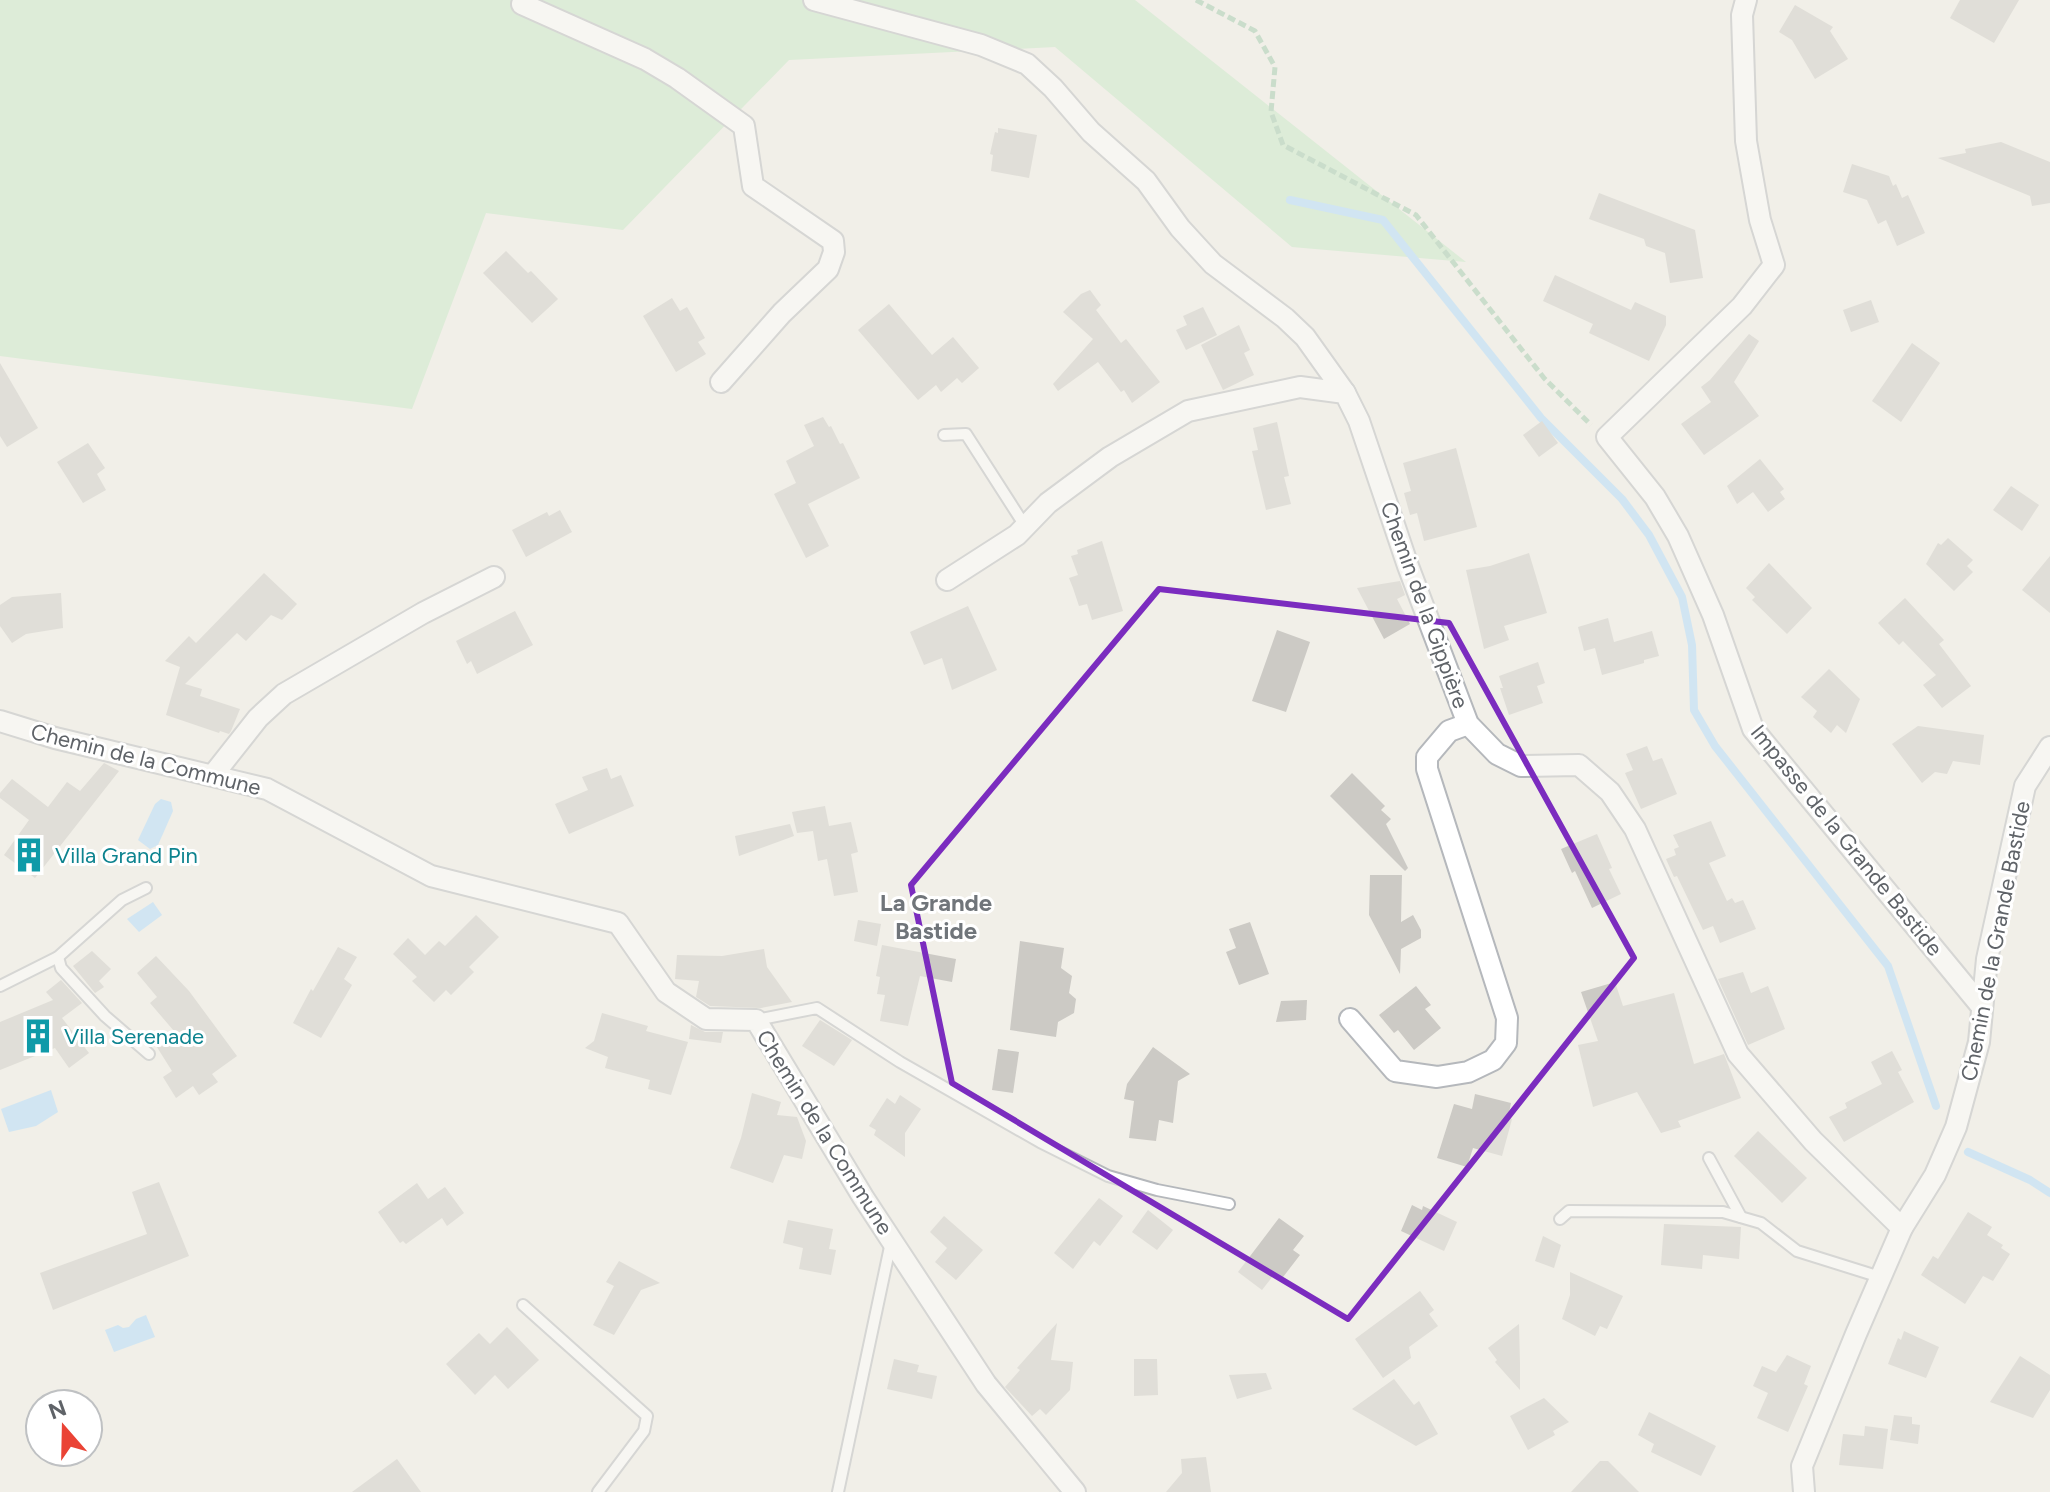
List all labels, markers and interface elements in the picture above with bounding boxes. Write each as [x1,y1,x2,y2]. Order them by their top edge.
street label: Chemin de la Gippière [1375,498,1474,712]
street label: Chemin de la Commune [28,718,264,801]
street label: Impasse de la Grande Bastide [1745,719,1948,961]
street label: Chemin de la Grande Bastide [1955,799,2036,1083]
building icon: Villa Grand Pin [10,836,48,874]
place label: Villa Grand Pin [55,842,198,869]
district label: La Grande Bastide [880,888,992,945]
building icon: Villa Serenade [19,1017,57,1055]
place label: Villa Serenade [64,1023,204,1050]
street label: Chemin de la Commune [751,1025,899,1240]
north arrow [24,1388,104,1468]
text: N [45,1394,70,1425]

